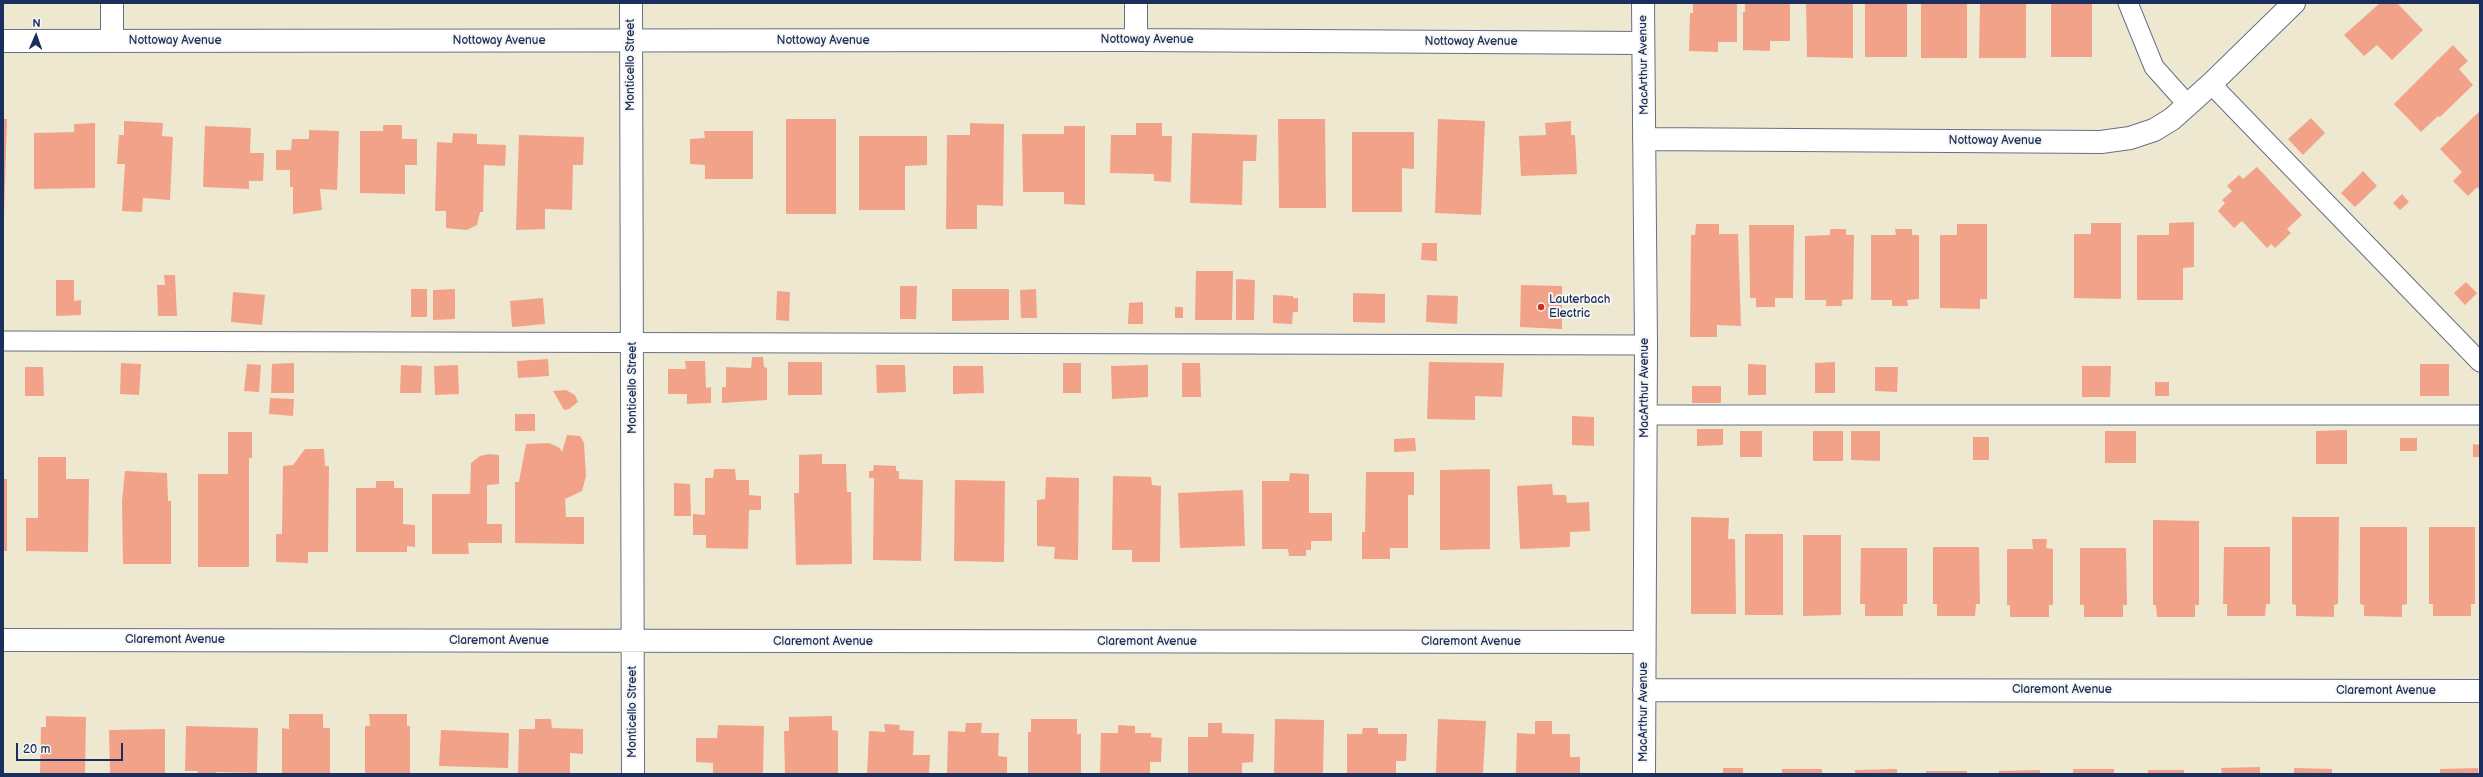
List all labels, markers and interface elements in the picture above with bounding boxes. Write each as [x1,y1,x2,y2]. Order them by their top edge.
street label: MacArthur Avenue [1636,15,1652,115]
north arrow [16,16,56,56]
text: N [32,17,41,30]
street label: Monticello Street [624,19,638,111]
street label: Nottoway Avenue [1100,33,1194,47]
street label: Nottoway Avenue [128,34,222,48]
street label: Nottoway Avenue [452,34,546,48]
street label: Nottoway Avenue [776,34,870,48]
street label: Nottoway Avenue [1424,35,1518,49]
street label: Nottoway Avenue [1948,134,2042,148]
place label: Lauterbach Electric [1549,293,1610,321]
marker: Lauterbach Electric [1536,302,1546,312]
street label: MacArthur Avenue [1638,338,1652,438]
street label: Monticello Street [626,342,640,434]
street label: Claremont Avenue [125,633,225,647]
street label: Claremont Avenue [449,634,549,648]
street label: Claremont Avenue [773,635,873,649]
street label: Claremont Avenue [1097,635,1197,649]
street label: Claremont Avenue [1421,635,1521,649]
street label: MacArthur Avenue [1637,662,1651,762]
street label: Monticello Street [626,666,640,758]
street label: Claremont Avenue [2012,683,2112,697]
street label: Claremont Avenue [2336,684,2436,698]
scale bar [18,735,125,761]
text: 20 m [23,742,50,757]

